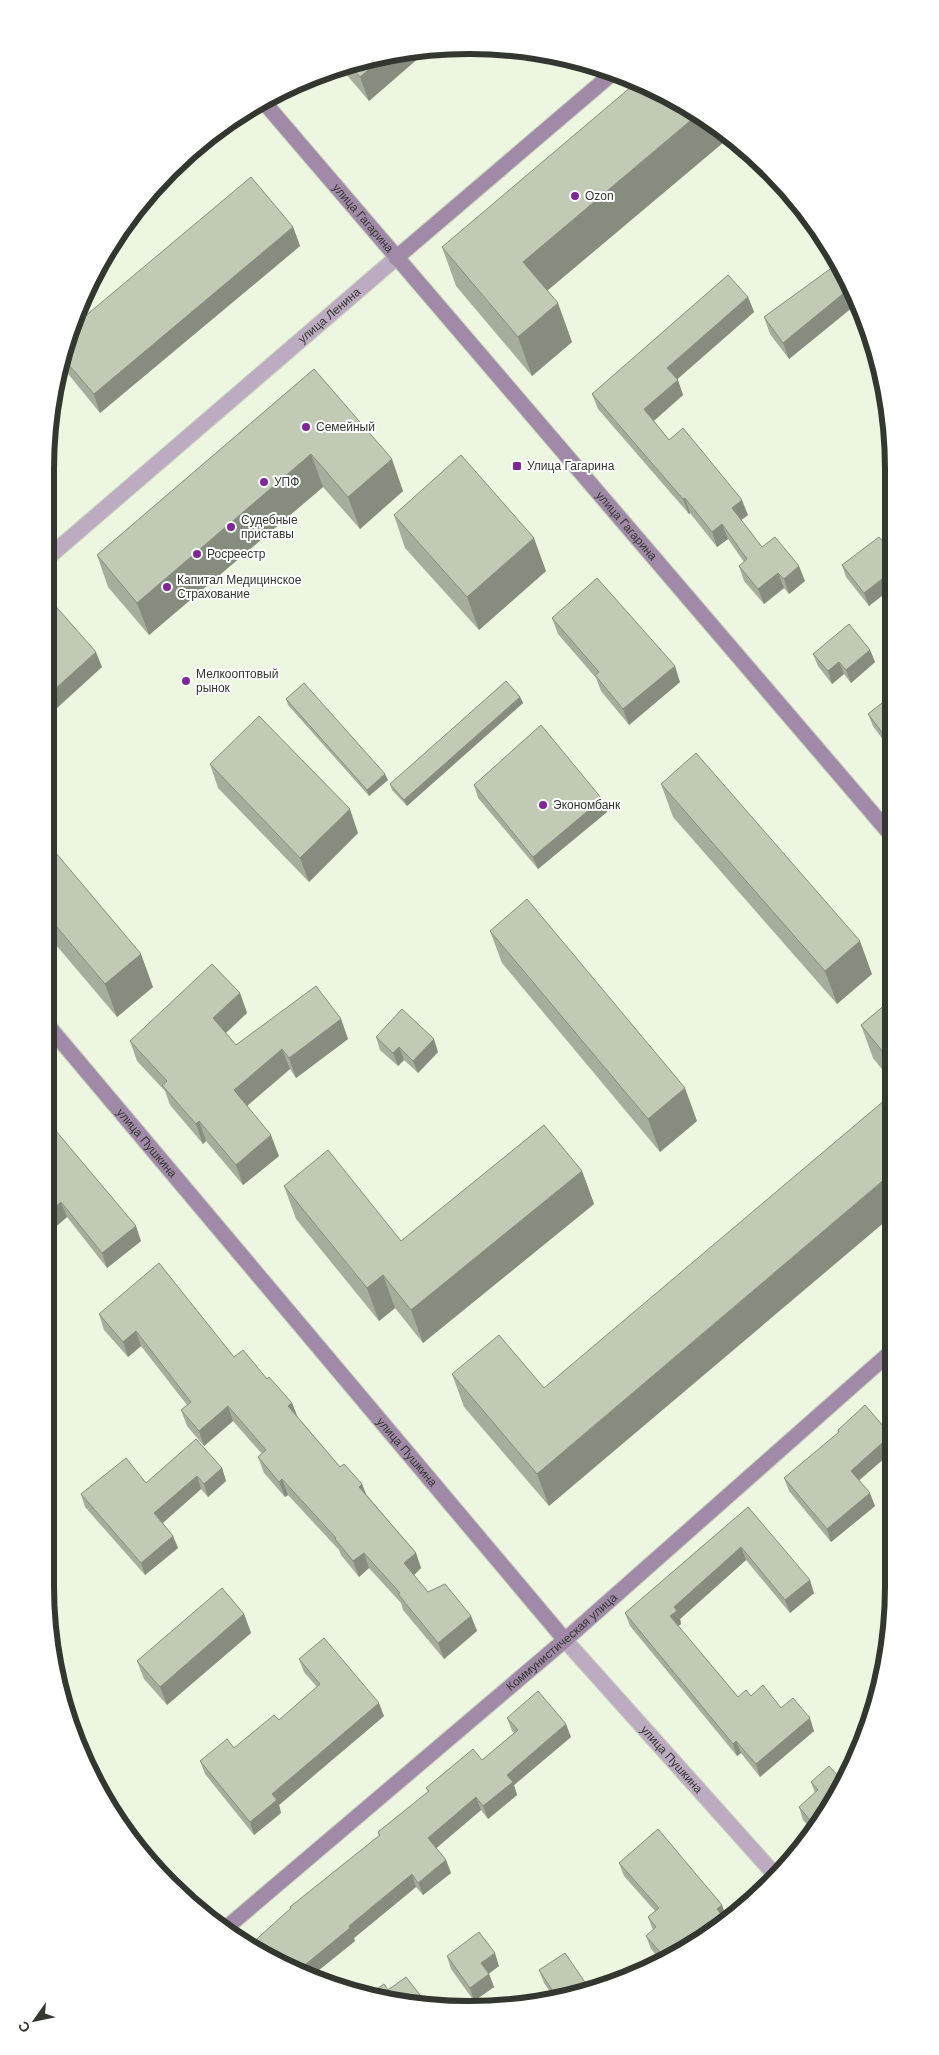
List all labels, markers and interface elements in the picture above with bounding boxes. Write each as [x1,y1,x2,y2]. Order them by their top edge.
street label: улица Гагарина [330,181,397,256]
place label: Ozon [585,189,614,203]
marker: Ozon [569,190,581,202]
street label: улица Ленина [295,285,363,346]
place label: Семейный [316,420,375,434]
marker: Семейный [300,421,312,433]
place label: Улица Гагарина [527,459,615,473]
marker: Улица Гагарина [511,460,523,472]
place label: УПФ [274,475,299,489]
marker: УПФ [258,476,270,488]
street label: улица Гагарина [593,488,660,563]
place label: Судебные приставы [241,513,298,541]
marker: Судебные приставы [225,521,237,533]
place label: Росреестр [207,547,266,561]
marker: Росреестр [191,548,203,560]
place label: Капитал Медицинское Страхование [177,573,302,601]
marker: Капитал Медицинское Страхование [161,581,173,593]
place label: Мелкооптовый рынок [196,667,278,695]
marker: Мелкооптовый рынок [180,675,192,687]
place label: Экономбанк [553,798,621,812]
marker: Экономбанк [537,799,549,811]
street label: улица Пушкина [114,1106,180,1181]
street label: улица Пушкина [374,1415,440,1490]
street label: Коммунистическая улица [503,1590,620,1694]
street label: улица Пушкина [638,1723,706,1796]
north arrow [10,1995,60,2045]
text: С [15,2018,34,2036]

